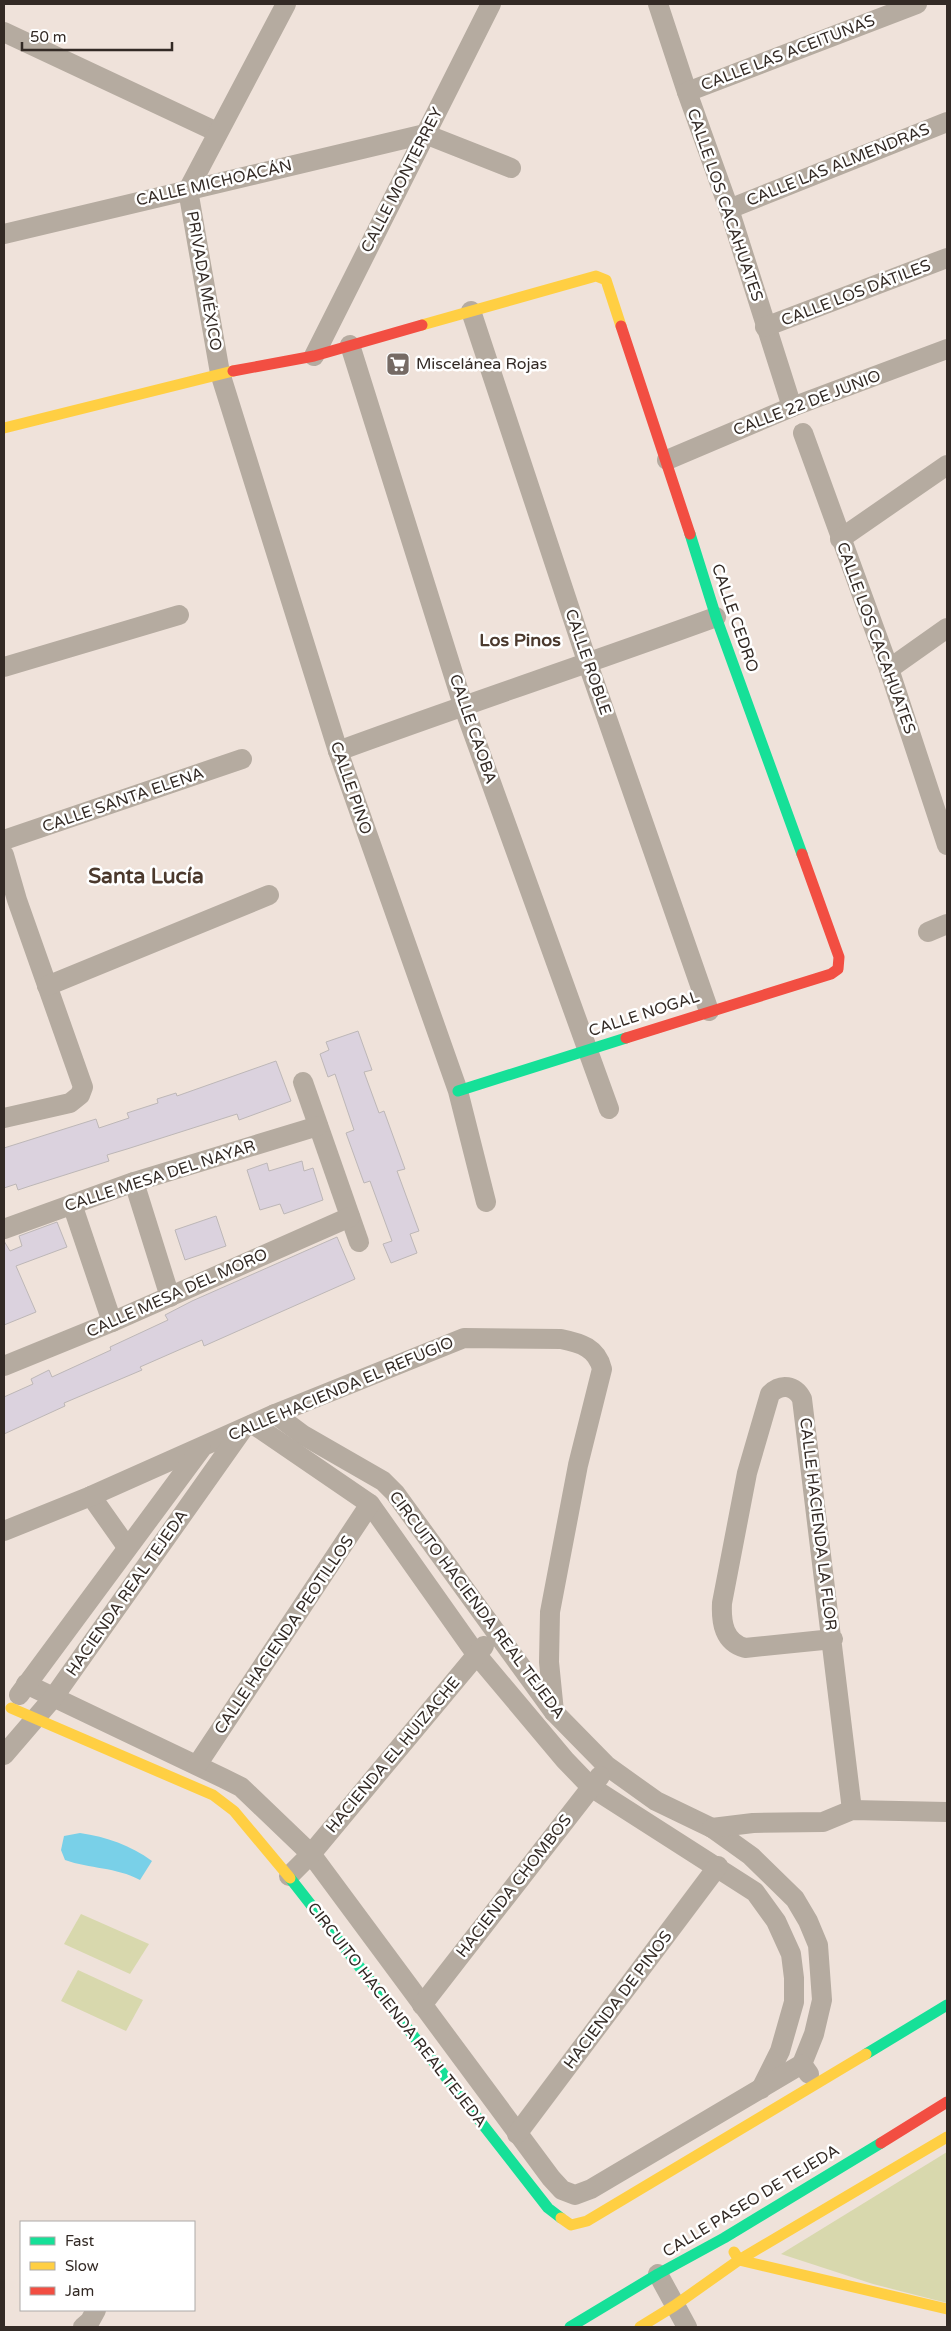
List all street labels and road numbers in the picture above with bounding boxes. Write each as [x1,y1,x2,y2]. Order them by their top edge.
street label: CALLE LAS ACEITUNAS [698,10,878,95]
street label: CALLE MONTERREY [357,104,447,256]
street label: CALLE LOS CACAHUATES [683,106,767,304]
street label: CALLE LAS ALMENDRAS [744,119,933,211]
street label: CALLE MICHOACÁN [134,155,294,211]
street label: PRIVADA MÉXICO [182,210,226,352]
street label: CALLE LOS DÁTILES [778,255,934,331]
street label: CALLE 22 DE JUNIO [730,366,884,440]
street label: CALLE LOS CACAHUATES [832,539,920,737]
street label: CALLE CEDRO [707,561,763,675]
street label: CALLE ROBLE [561,606,615,718]
street label: CALLE CAOBA [445,672,501,787]
street label: CALLE PINO [326,739,376,837]
street label: CALLE SANTA ELENA [39,763,207,837]
street label: CALLE NOGAL [586,987,702,1041]
street label: CALLE MESA DEL NAYAR [62,1136,258,1216]
street label: CALLE MESA DEL MORO [83,1244,271,1342]
street label: CALLE HACIENDA EL REFUGIO [225,1332,457,1446]
street label: CALLE HACIENDA LA FLOR [795,1416,841,1632]
street label: CIRCUITO HACIENDA REAL TEJEDA [385,1487,569,1723]
street label: HACIENDA REAL TEJEDA [62,1506,192,1680]
street label: CALLE HACIENDA PEOTILLOS [210,1532,358,1738]
street label: HACIENDA EL HUIZACHE [322,1673,464,1837]
street label: HACIENDA CHOMBOS [452,1810,576,1961]
street label: CIRCUITO HACIENDA REAL TEJEDA [303,1899,491,2132]
street label: HACIENDA DE PINOS [560,1927,677,2073]
street label: CALLE PASEO DE TEJEDA [659,2140,843,2262]

